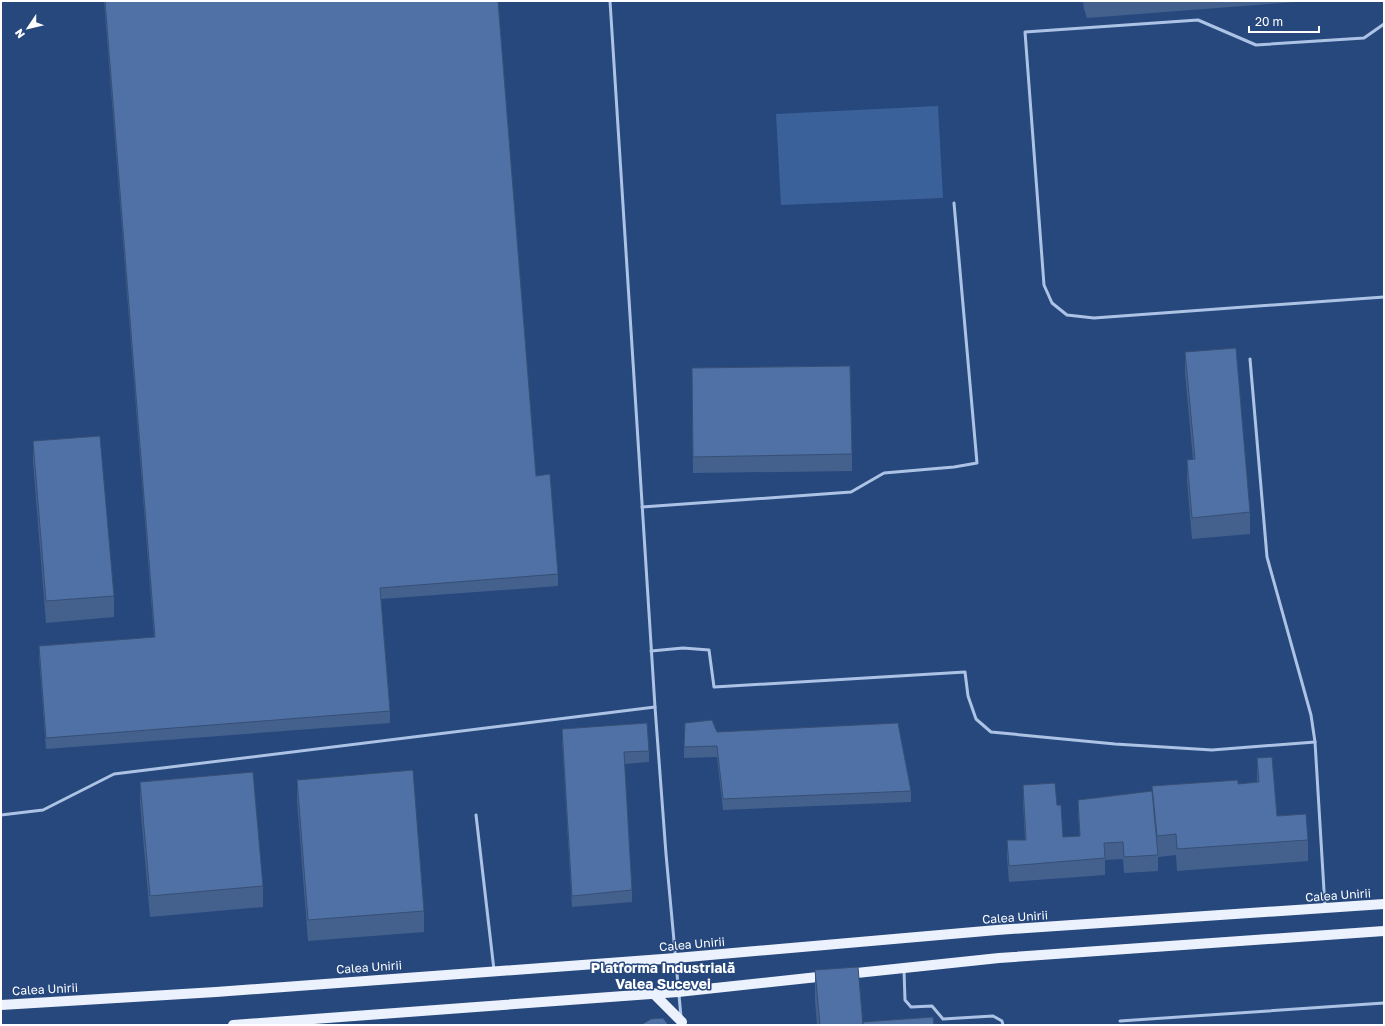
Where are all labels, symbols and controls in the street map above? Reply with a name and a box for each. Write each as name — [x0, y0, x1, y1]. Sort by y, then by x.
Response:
north arrow — [8, 8, 48, 48]
scale bar — [1249, 8, 1319, 34]
text: 20 m — [1255, 14, 1283, 29]
text: N — [12, 27, 27, 41]
street label: Calea Unirii — [1305, 885, 1371, 905]
street label: Calea Unirii — [982, 907, 1048, 927]
street label: Calea Unirii — [659, 934, 725, 954]
street label: Calea Unirii — [336, 957, 402, 977]
district label: Platforma Industrială Valea Sucevei — [591, 959, 735, 992]
street label: Calea Unirii — [12, 980, 78, 998]

